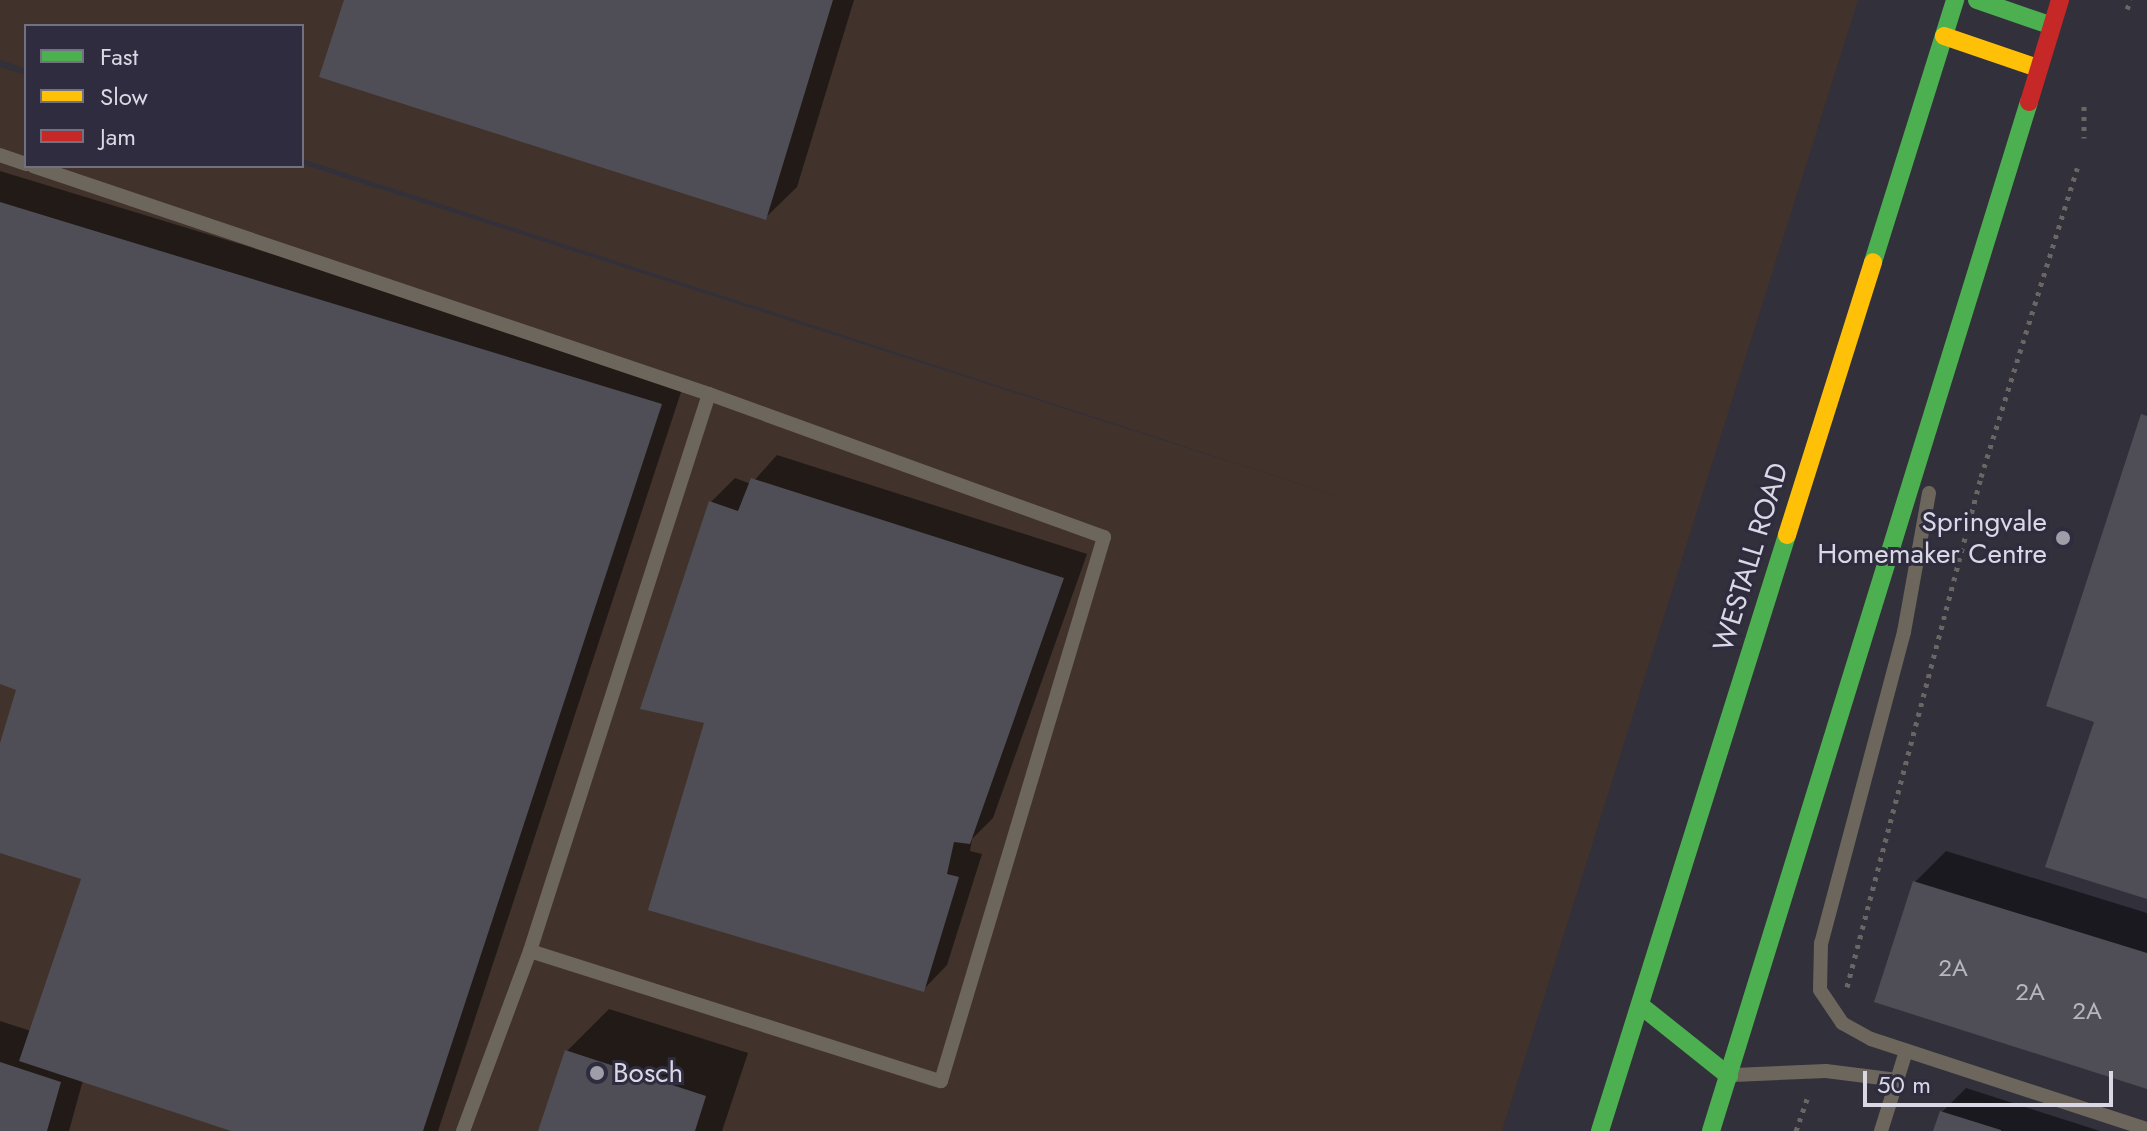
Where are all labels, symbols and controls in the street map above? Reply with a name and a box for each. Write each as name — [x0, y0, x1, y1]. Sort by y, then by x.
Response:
legend — [24, 24, 304, 168]
text: Fast — [100, 39, 138, 74]
text: Slow — [100, 79, 148, 114]
text: Jam — [100, 119, 136, 154]
street label: WESTALL ROAD — [1706, 459, 1796, 655]
place label: Springvale Homemaker Centre — [1817, 505, 2047, 571]
marker: Springvale Homemaker Centre — [2054, 529, 2072, 547]
house number: 2A — [1938, 954, 1968, 982]
house number: 2A — [2015, 978, 2045, 1006]
house number: 2A — [2072, 997, 2102, 1025]
scale bar — [1867, 1055, 2117, 1105]
place label: Bosch — [613, 1056, 683, 1090]
marker: Bosch — [588, 1064, 606, 1082]
text: 50 m — [1877, 1067, 1931, 1102]

